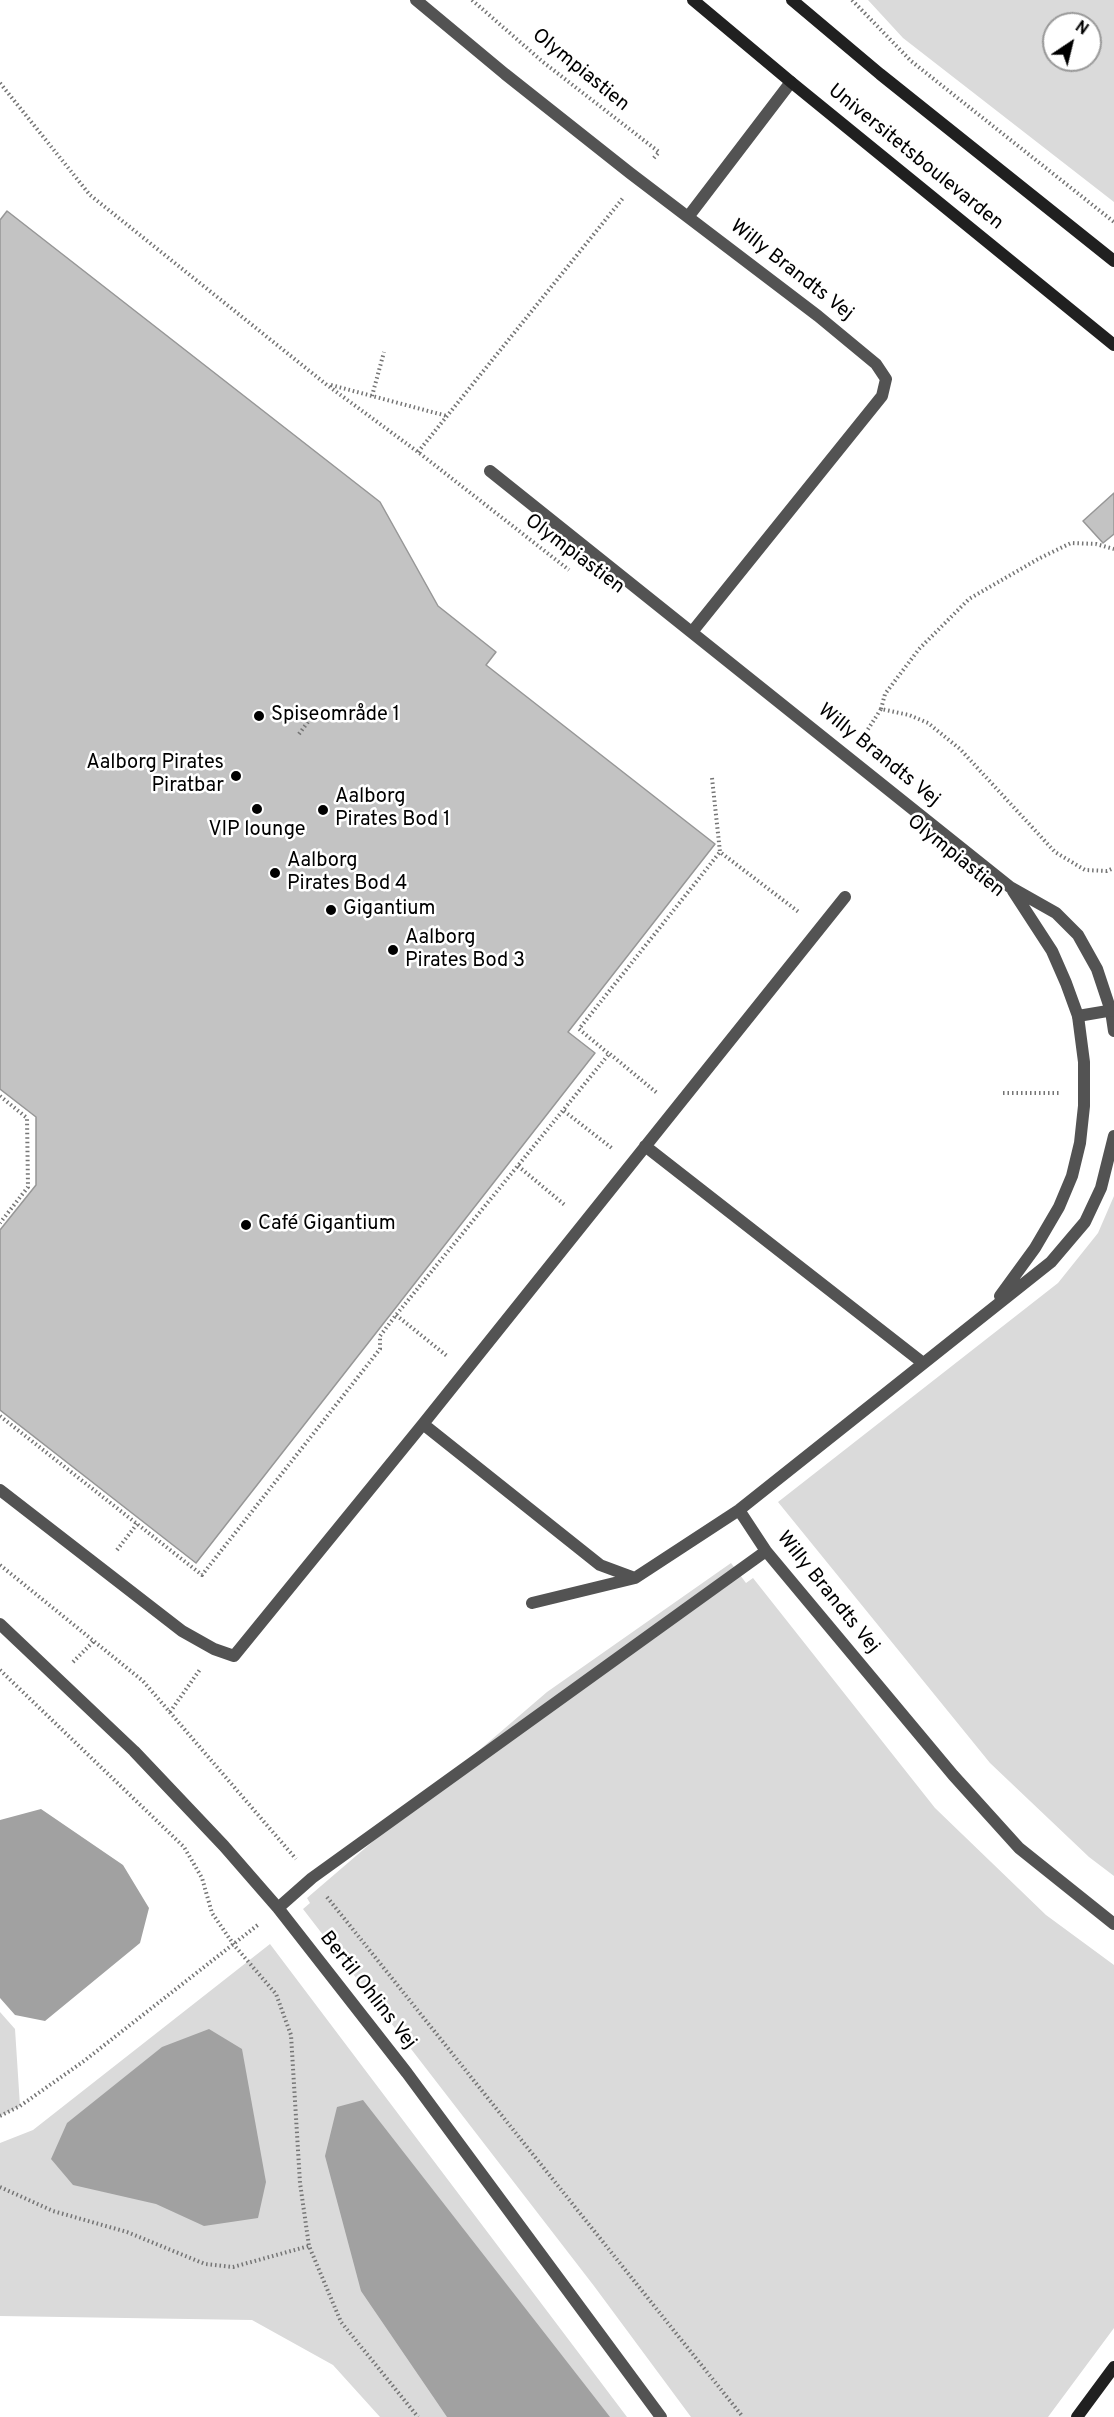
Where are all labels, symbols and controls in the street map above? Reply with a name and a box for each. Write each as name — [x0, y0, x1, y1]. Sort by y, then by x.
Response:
north arrow — [1042, 12, 1102, 72]
text: N — [1071, 17, 1092, 40]
street label: Olympiastien — [526, 24, 634, 118]
street label: Universitetsboulevarden — [822, 80, 1008, 236]
street label: Willy Brandts Vej — [724, 215, 858, 327]
street label: Olympiastien — [520, 510, 628, 600]
street label: Willy Brandts Vej — [812, 699, 944, 813]
place label: Spiseområde 1 — [271, 704, 400, 728]
marker: Spiseområde 1 — [252, 709, 266, 723]
place label: Aalborg Pirates Piratbar — [86, 752, 224, 799]
marker: Aalborg Pirates Piratbar — [229, 769, 243, 783]
place label: Aalborg Pirates Bod 1 — [335, 786, 450, 833]
marker: VIP lounge — [250, 802, 264, 816]
marker: Aalborg Pirates Bod 1 — [316, 803, 330, 817]
street label: Olympiastien — [901, 810, 1009, 904]
place label: VIP lounge — [208, 819, 306, 843]
place label: Aalborg Pirates Bod 4 — [287, 850, 407, 897]
marker: Aalborg Pirates Bod 4 — [268, 866, 282, 880]
place label: Gigantium — [343, 898, 436, 922]
marker: Gigantium — [324, 903, 338, 917]
place label: Aalborg Pirates Bod 3 — [405, 927, 525, 974]
marker: Aalborg Pirates Bod 3 — [386, 943, 400, 957]
place label: Café Gigantium — [258, 1213, 396, 1237]
marker: Café Gigantium — [239, 1218, 253, 1232]
street label: Willy Brandts Vej — [770, 1527, 884, 1659]
street label: Bertil Ohlins Vej — [314, 1927, 420, 2055]

